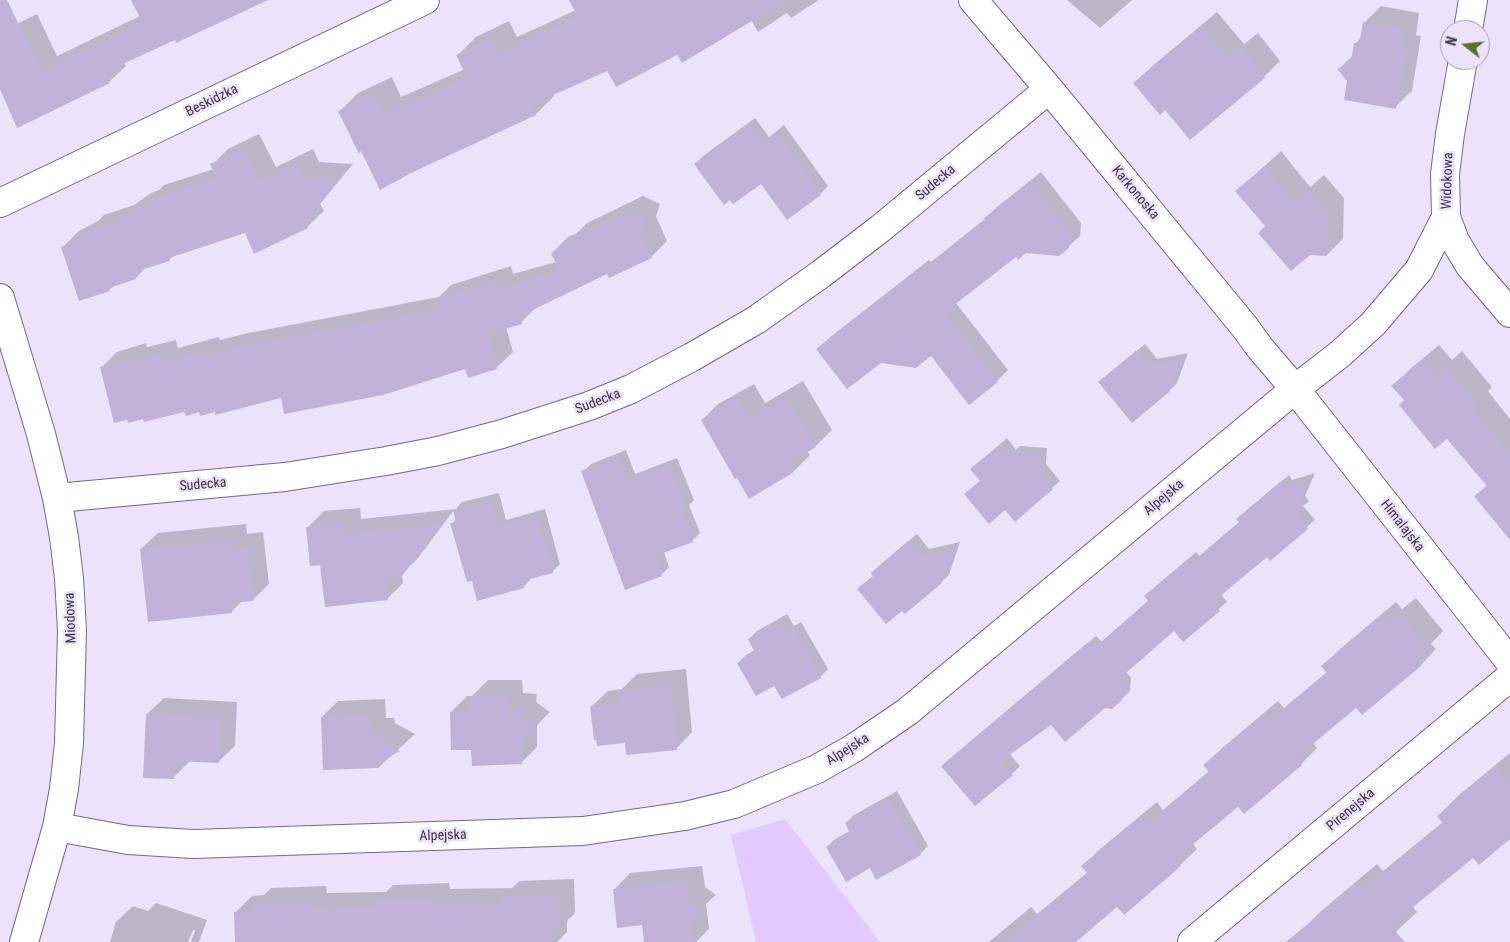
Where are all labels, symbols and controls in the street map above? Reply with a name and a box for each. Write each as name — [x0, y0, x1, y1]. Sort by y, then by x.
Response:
north arrow — [1440, 20, 1490, 70]
text: N — [1443, 35, 1460, 47]
street label: Beskidzka — [183, 81, 241, 121]
street label: Widokowa — [1439, 152, 1457, 210]
street label: Sudecka — [913, 161, 959, 205]
street label: Karkonoska — [1108, 163, 1162, 223]
street label: Sudecka — [573, 386, 623, 418]
street label: Sudecka — [179, 475, 227, 495]
street label: Alpejska — [1140, 476, 1188, 520]
street label: Himalajska — [1376, 497, 1428, 555]
street label: Miodowa — [62, 592, 80, 644]
street label: Alpejska — [823, 730, 873, 770]
street label: Pirenejska — [1324, 785, 1378, 835]
street label: Alpejska — [419, 827, 467, 845]

